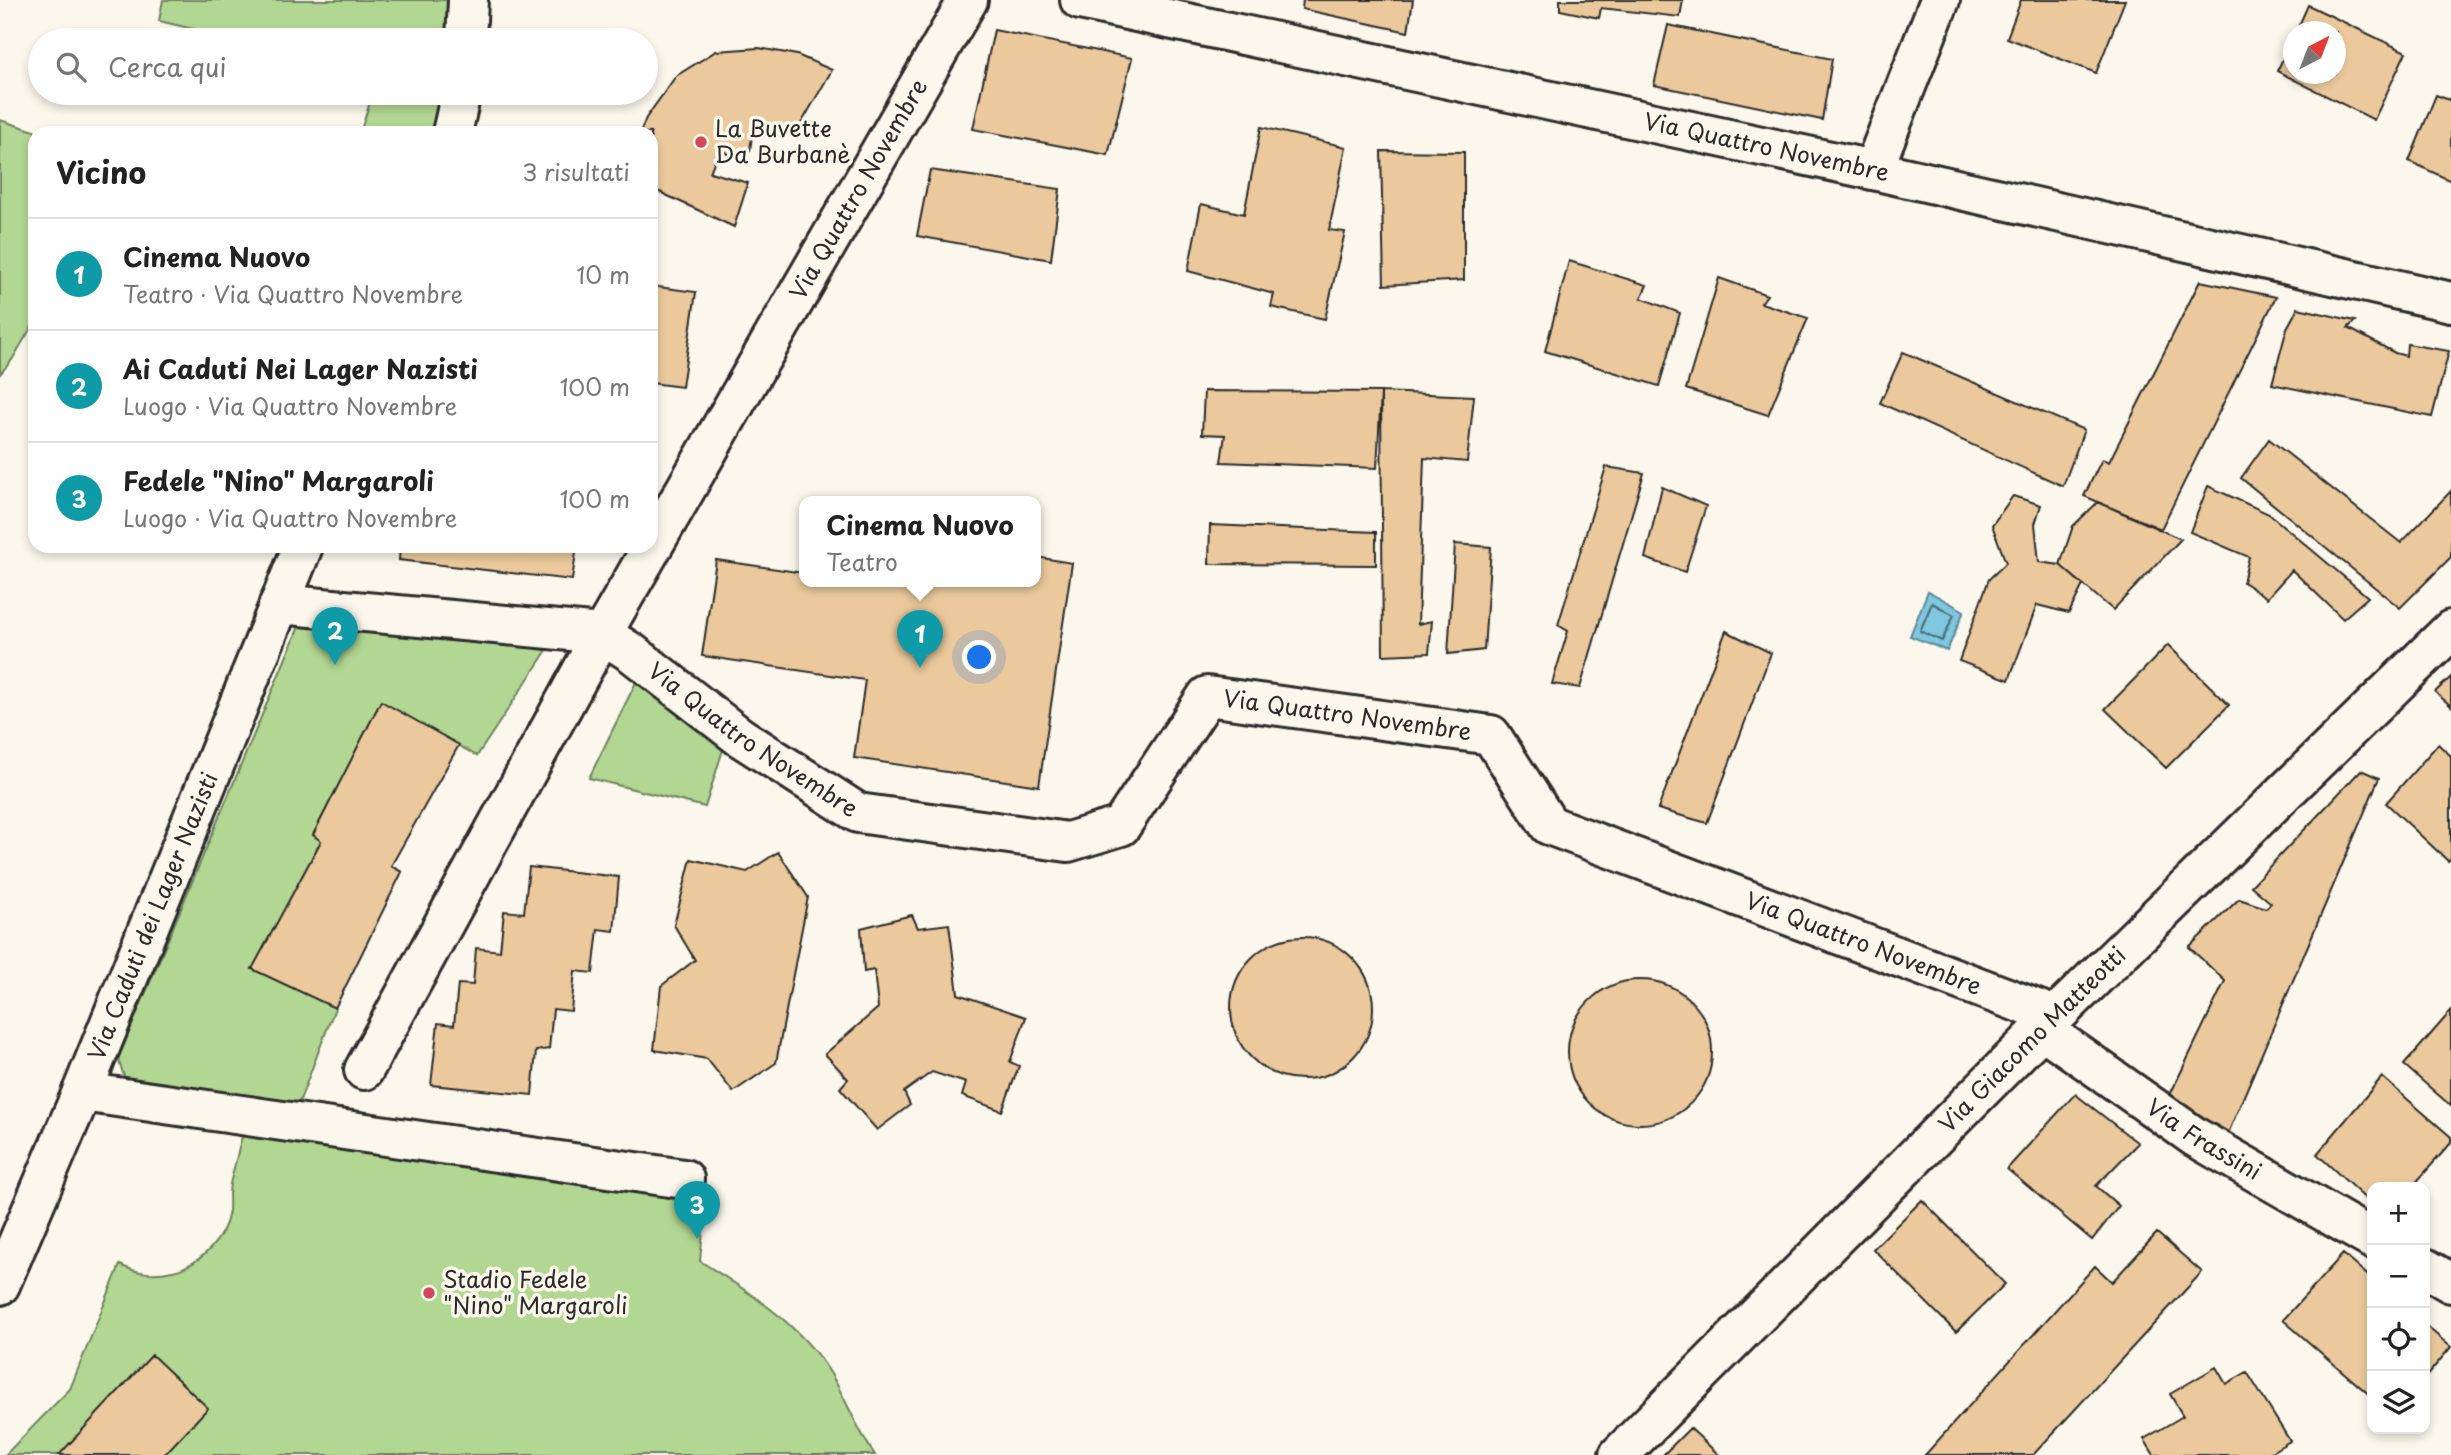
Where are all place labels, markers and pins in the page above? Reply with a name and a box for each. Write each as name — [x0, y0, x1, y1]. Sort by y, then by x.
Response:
place label: La Buvette Da Burbanè — [715, 110, 850, 171]
marker: La Buvette Da Burbanè — [693, 134, 709, 150]
pin: 2 — [312, 607, 358, 665]
pin: 1 — [897, 610, 943, 668]
pin: 3 — [674, 1181, 720, 1239]
place label: Stadio Fedele "Nino" Margaroli — [443, 1261, 628, 1322]
marker: Stadio Fedele "Nino" Margaroli — [421, 1285, 437, 1301]

